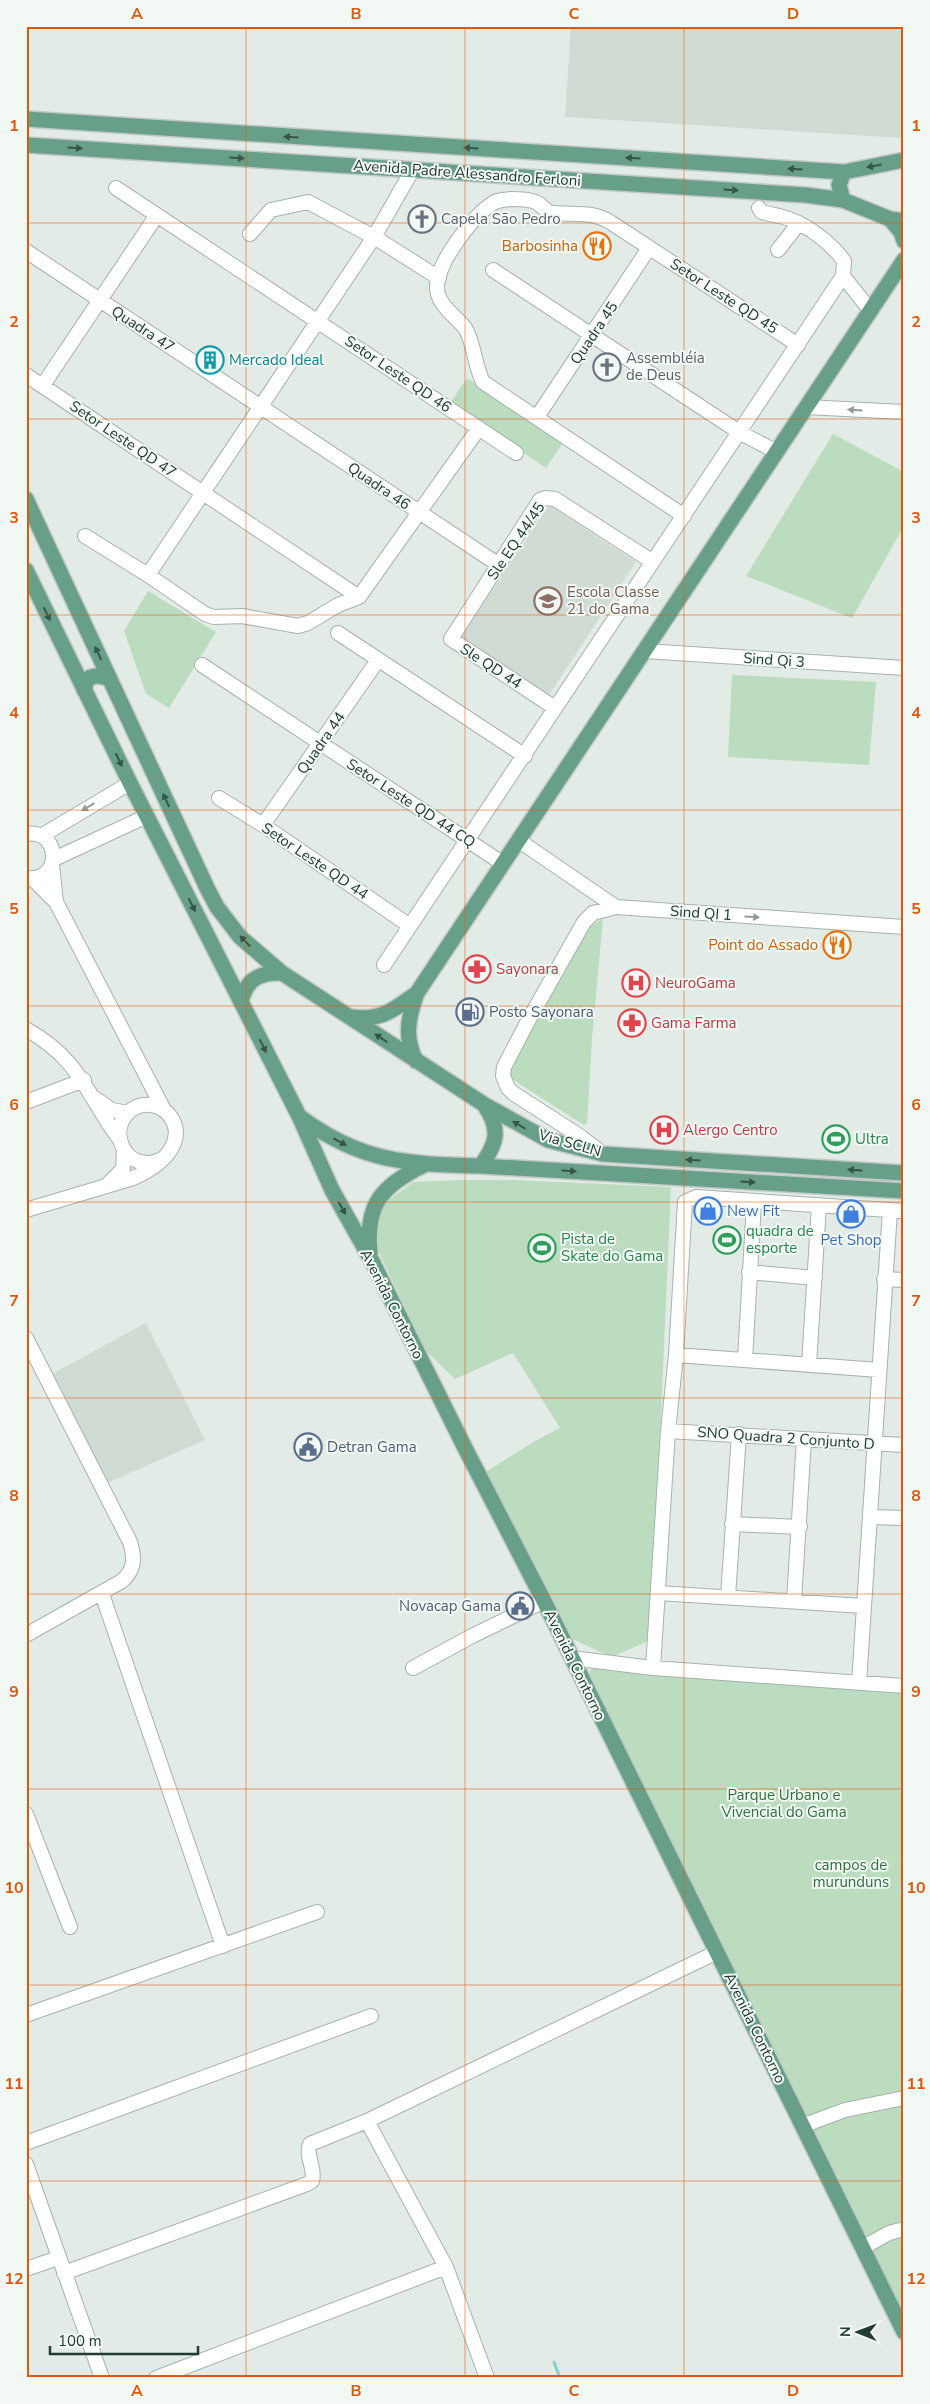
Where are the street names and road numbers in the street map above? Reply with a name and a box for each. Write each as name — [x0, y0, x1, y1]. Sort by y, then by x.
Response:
street label: Avenida Padre Alessandro Ferloni — [353, 155, 581, 191]
street label: Setor Leste QD 45 — [666, 254, 782, 338]
street label: Quadra 45 — [566, 298, 622, 368]
street label: Quadra 47 — [107, 301, 179, 357]
street label: Setor Leste QD 46 — [341, 331, 455, 417]
street label: Setor Leste QD 47 — [66, 396, 180, 482]
street label: Quadra 46 — [344, 458, 414, 514]
street label: Sle EQ 44/45 — [483, 498, 549, 584]
street label: Sle QD 44 — [456, 639, 526, 693]
street label: Sind Qi 3 — [743, 648, 805, 672]
street label: Quadra 44 — [292, 708, 350, 778]
street label: Setor Leste QD 44 CQ — [343, 754, 479, 852]
street label: Setor Leste QD 44 — [258, 818, 372, 904]
street label: Sind QI 1 — [669, 901, 733, 925]
street label: Via SCLN — [535, 1124, 604, 1161]
street label: Avenida Contorno — [356, 1246, 428, 1362]
street label: SNO Quadra 2 Conjunto D — [697, 1422, 875, 1454]
street label: Avenida Contorno — [540, 1606, 610, 1724]
street label: Avenida Contorno — [720, 1969, 790, 2087]

